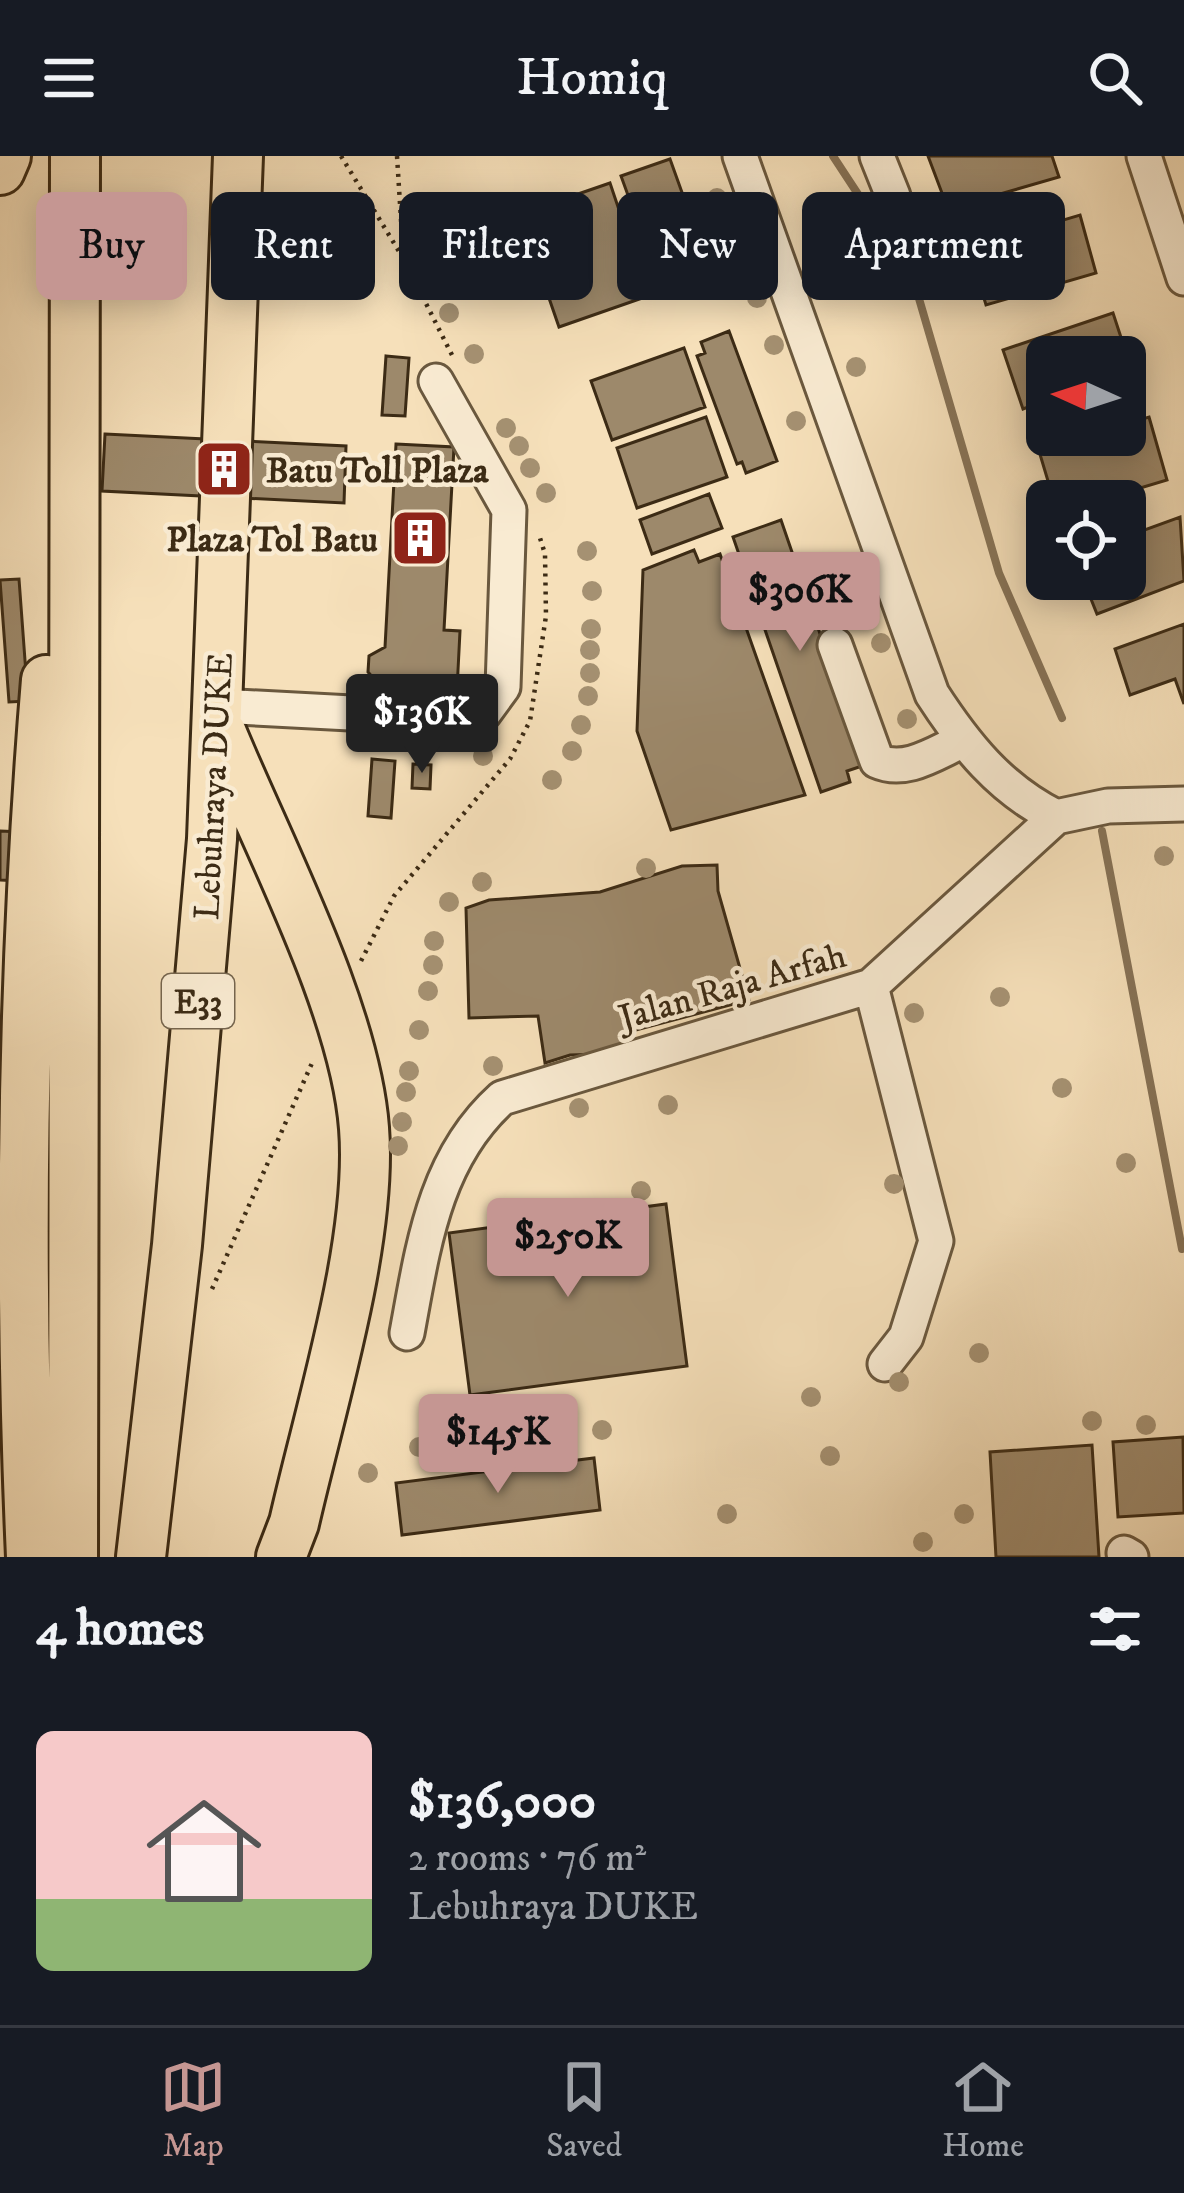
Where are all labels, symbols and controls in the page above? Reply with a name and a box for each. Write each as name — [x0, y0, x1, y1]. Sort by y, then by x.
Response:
icon: menu — [36, 45, 102, 111]
text: Homiq — [516, 45, 668, 112]
icon: search — [1082, 45, 1148, 111]
chip: Buy — [36, 192, 187, 300]
chip: Rent — [211, 192, 375, 300]
chip: Filters — [399, 192, 593, 300]
chip: New — [617, 192, 778, 300]
chip: Apartment — [802, 192, 1065, 300]
north arrow — [1026, 336, 1146, 456]
map controls — [1026, 336, 1146, 600]
building icon: Batu Toll Plaza — [193, 438, 255, 500]
place label: Batu Toll Plaza — [266, 449, 489, 494]
button: locate — [1026, 480, 1146, 600]
building icon: Plaza Tol Batu — [389, 507, 451, 569]
place label: Plaza Tol Batu — [166, 518, 378, 563]
pin: $306K — [716, 552, 884, 654]
text: $306K — [748, 566, 852, 615]
street label: Lebuhraya DUKE — [185, 651, 244, 921]
pin: $136K — [338, 674, 506, 776]
text: $136K — [373, 688, 471, 737]
street label: Jalan Raja Arfah — [611, 933, 852, 1042]
road number: E33 — [162, 974, 234, 1028]
pin: $250K — [484, 1198, 652, 1300]
text: $250K — [514, 1212, 622, 1261]
pin: $145K — [414, 1394, 582, 1496]
text: $145K — [446, 1408, 550, 1457]
icon: filters — [1082, 1596, 1148, 1662]
text: 4 homes — [36, 1597, 204, 1661]
text: $136,000 — [408, 1770, 596, 1834]
icon: home — [132, 1779, 276, 1923]
text: 2 rooms · 76 m² — [408, 1834, 646, 1883]
text: Lebuhraya DUKE — [408, 1883, 698, 1932]
tab: Map — [160, 2054, 226, 2167]
tab: Saved — [546, 2054, 622, 2167]
tab: Home — [942, 2054, 1024, 2167]

